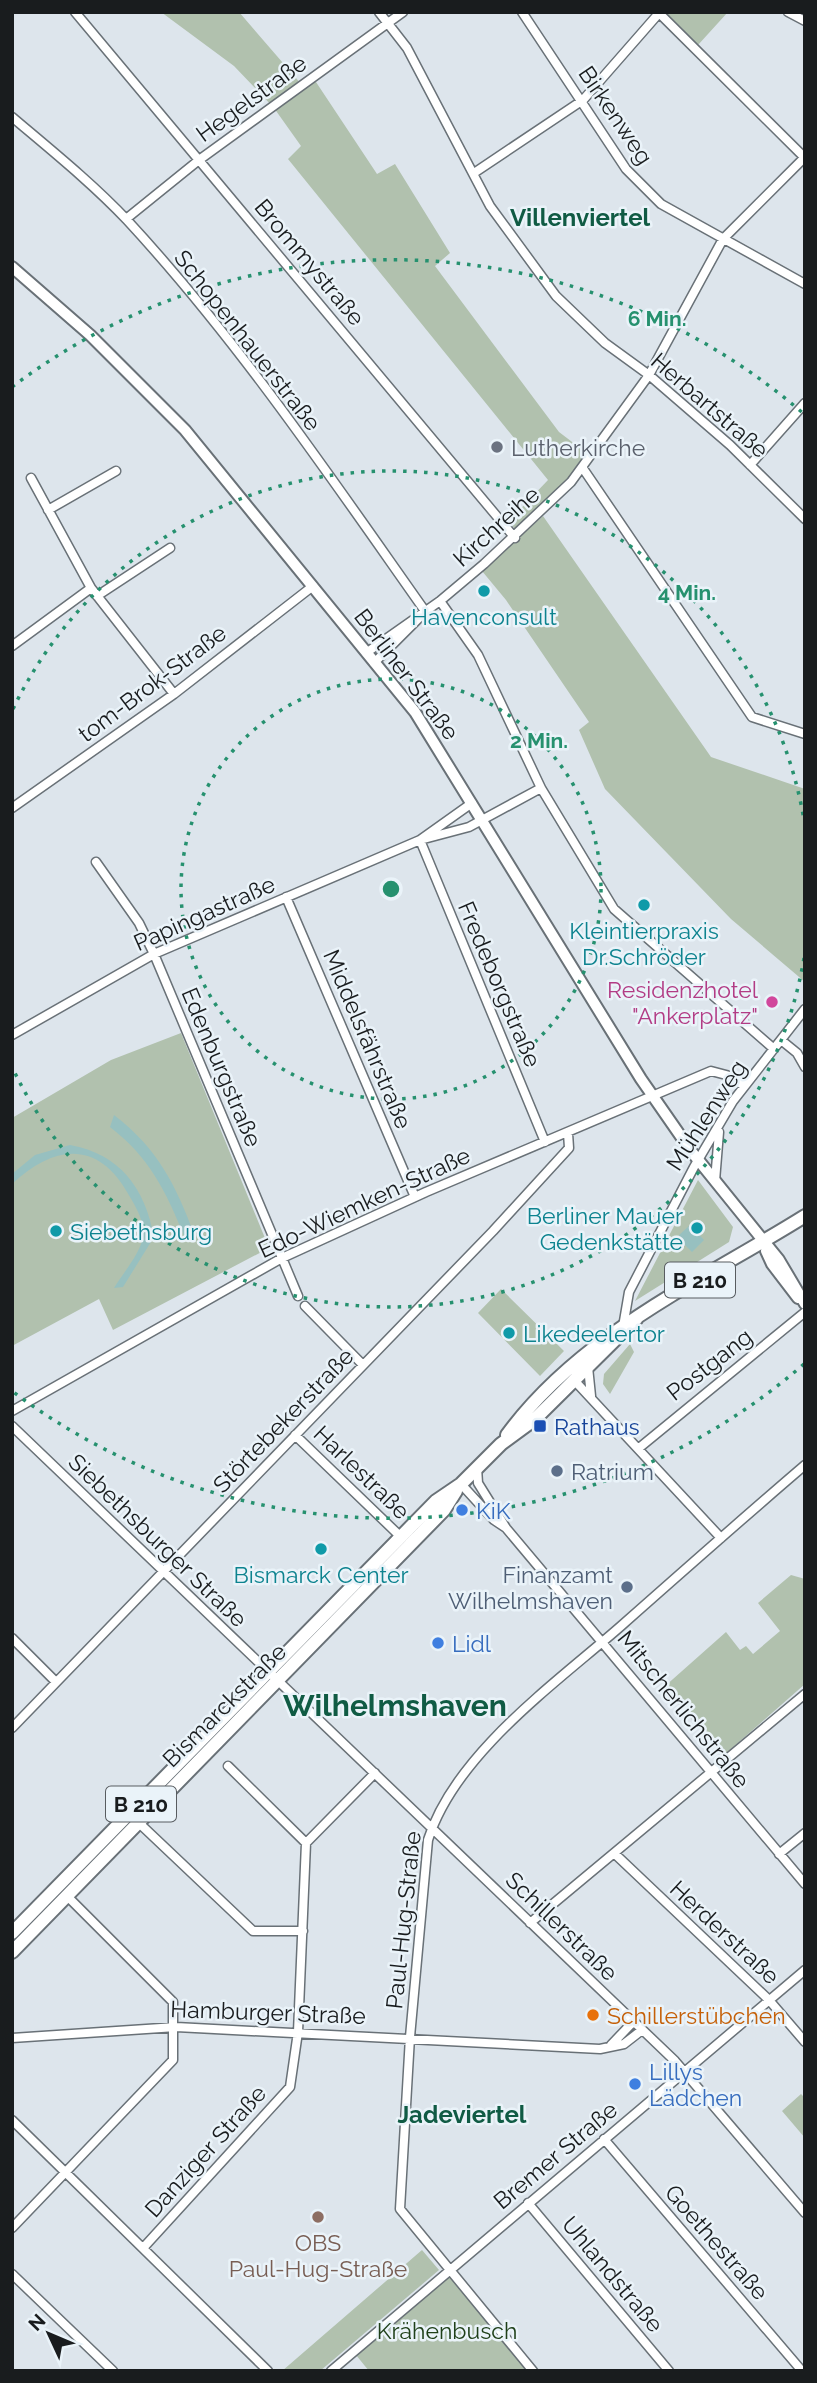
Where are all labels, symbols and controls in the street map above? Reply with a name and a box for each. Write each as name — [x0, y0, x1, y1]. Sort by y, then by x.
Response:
street label: Hegelstraße — [191, 49, 311, 147]
street label: Birkenweg — [573, 61, 659, 169]
street label: Brommystraße — [249, 193, 371, 331]
district label: Villenviertel — [510, 203, 651, 232]
street label: Schopenhauerstraße — [169, 244, 327, 436]
text: 6 Min. — [628, 306, 686, 331]
street label: Herbartstraße — [646, 347, 774, 463]
place label: Lutherkirche — [511, 434, 645, 461]
marker: Lutherkirche — [489, 439, 505, 455]
street label: Kirchreihe — [447, 480, 545, 572]
text: 4 Min. — [658, 580, 716, 605]
marker: Havenconsult — [476, 583, 492, 599]
street label: Berliner Straße — [349, 603, 465, 745]
place label: Havenconsult — [411, 603, 557, 630]
street label: tom-Brok-Straße — [73, 619, 231, 747]
text: 2 Min. — [510, 728, 568, 753]
street label: Papingastraße — [129, 870, 279, 956]
centre of rings — [379, 877, 403, 901]
street label: Fredeborgstraße — [453, 897, 547, 1071]
marker: Kleintierpraxis Dr.Schröder — [636, 897, 652, 913]
place label: Kleintierpraxis Dr.Schröder — [569, 917, 719, 970]
street label: Middelsfährstraße — [318, 945, 418, 1133]
place label: Residenzhotel "Ankerplatz" — [607, 976, 759, 1029]
street label: Edenburgstraße — [176, 983, 268, 1151]
marker: Residenzhotel "Ankerplatz" — [764, 994, 780, 1010]
street label: Mühlenweg — [660, 1055, 752, 1175]
street label: Edo-Wiemken-Straße — [254, 1141, 474, 1263]
place label: Berliner Mauer Gedenkstätte — [527, 1202, 683, 1255]
place label: Siebethsburg — [70, 1218, 212, 1245]
marker: Berliner Mauer Gedenkstätte — [689, 1220, 705, 1236]
marker: Siebethsburg — [48, 1223, 64, 1239]
road number: B 210 — [665, 1262, 735, 1298]
place label: Likedeelertor — [523, 1320, 665, 1347]
street label: Postgang — [661, 1322, 757, 1406]
marker: Likedeelertor — [501, 1325, 517, 1341]
street label: Störtebekerstraße — [207, 1342, 359, 1498]
place label: Rathaus — [554, 1413, 640, 1440]
marker: Rathaus — [532, 1418, 548, 1434]
street label: Harlestraße — [308, 1420, 416, 1524]
street label: Siebethsburger Straße — [63, 1448, 253, 1632]
place label: Ratrium — [571, 1458, 654, 1485]
marker: Ratrium — [549, 1463, 565, 1479]
place label: KiK — [476, 1497, 511, 1524]
marker: KiK — [454, 1502, 470, 1518]
marker: Bismarck Center — [313, 1541, 329, 1557]
place label: Bismarck Center — [233, 1561, 409, 1588]
place label: Finanzamt Wilhelmshaven — [448, 1561, 613, 1614]
marker: Finanzamt Wilhelmshaven — [619, 1579, 635, 1595]
street label: Mitscherlichstraße — [612, 1625, 756, 1793]
place label: Lidl — [452, 1630, 492, 1657]
marker: Lidl — [430, 1635, 446, 1651]
street label: Bismarckstraße — [157, 1638, 291, 1772]
district label: Wilhelmshaven — [283, 1688, 507, 1723]
road number: B 210 — [106, 1786, 176, 1822]
street label: Paul-Hug-Straße — [380, 1830, 426, 2010]
street label: Schillerstraße — [501, 1866, 623, 1986]
street label: Herderstraße — [665, 1875, 785, 1989]
street label: Hamburger Straße — [170, 1995, 366, 2029]
place label: Schillerstübchen — [607, 2002, 786, 2029]
marker: Schillerstübchen — [585, 2007, 601, 2023]
place label: Lillys Lädchen — [649, 2058, 742, 2111]
marker: Lillys Lädchen — [627, 2076, 643, 2092]
street label: Danziger Straße — [139, 2080, 271, 2222]
street label: Bremer Straße — [488, 2096, 622, 2214]
district label: Jadeviertel — [398, 2100, 527, 2129]
street label: Goethestraße — [660, 2179, 774, 2305]
marker: OBS Paul-Hug-Straße — [310, 2209, 326, 2225]
street label: Uhlandstraße — [557, 2211, 669, 2337]
place label: OBS Paul-Hug-Straße — [229, 2229, 407, 2282]
north arrow — [14, 2299, 84, 2369]
text: N — [24, 2309, 50, 2335]
park label: Krähenbusch — [377, 2317, 517, 2344]

